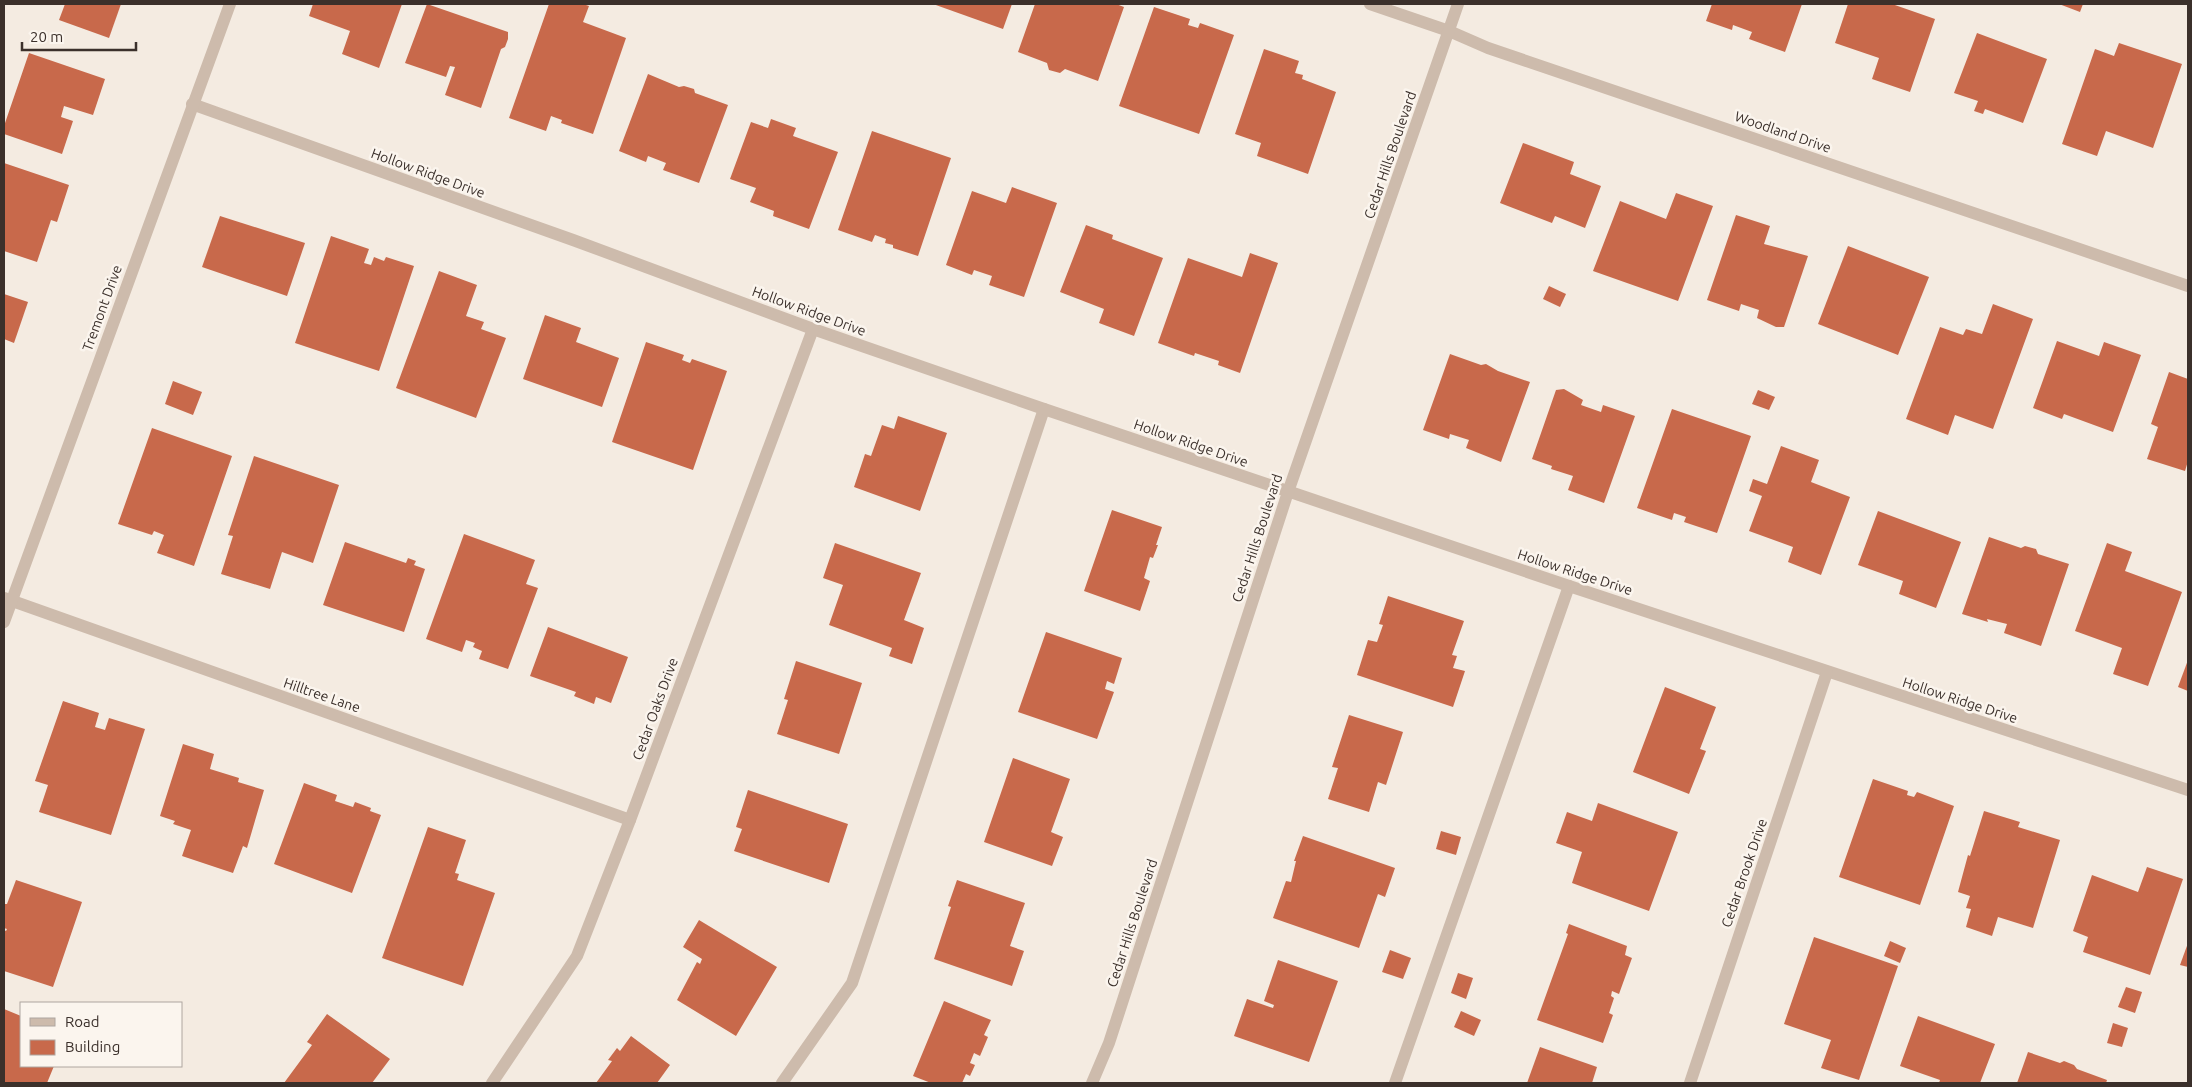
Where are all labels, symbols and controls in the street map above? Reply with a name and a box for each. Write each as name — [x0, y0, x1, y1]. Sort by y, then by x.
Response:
scale bar — [22, 20, 136, 52]
text: 20 m — [30, 28, 63, 45]
street label: Cedar Hills Boulevard — [1361, 89, 1419, 221]
street label: Woodland Drive — [1733, 108, 1833, 156]
street label: Hollow Ridge Drive — [369, 145, 487, 201]
street label: Tremont Drive — [79, 263, 125, 353]
street label: Hollow Ridge Drive — [750, 283, 868, 339]
street label: Hollow Ridge Drive — [1132, 416, 1250, 470]
street label: Cedar Hills Boulevard — [1229, 472, 1285, 604]
street label: Hollow Ridge Drive — [1515, 546, 1635, 598]
street label: Cedar Oaks Drive — [629, 656, 681, 762]
street label: Hilltree Lane — [282, 674, 362, 716]
street label: Hollow Ridge Drive — [1900, 674, 2020, 726]
street label: Cedar Brook Drive — [1718, 816, 1770, 930]
street label: Cedar Hills Boulevard — [1104, 857, 1160, 989]
legend — [20, 1002, 182, 1067]
text: Road — [65, 1013, 100, 1030]
text: Building — [65, 1038, 120, 1055]

